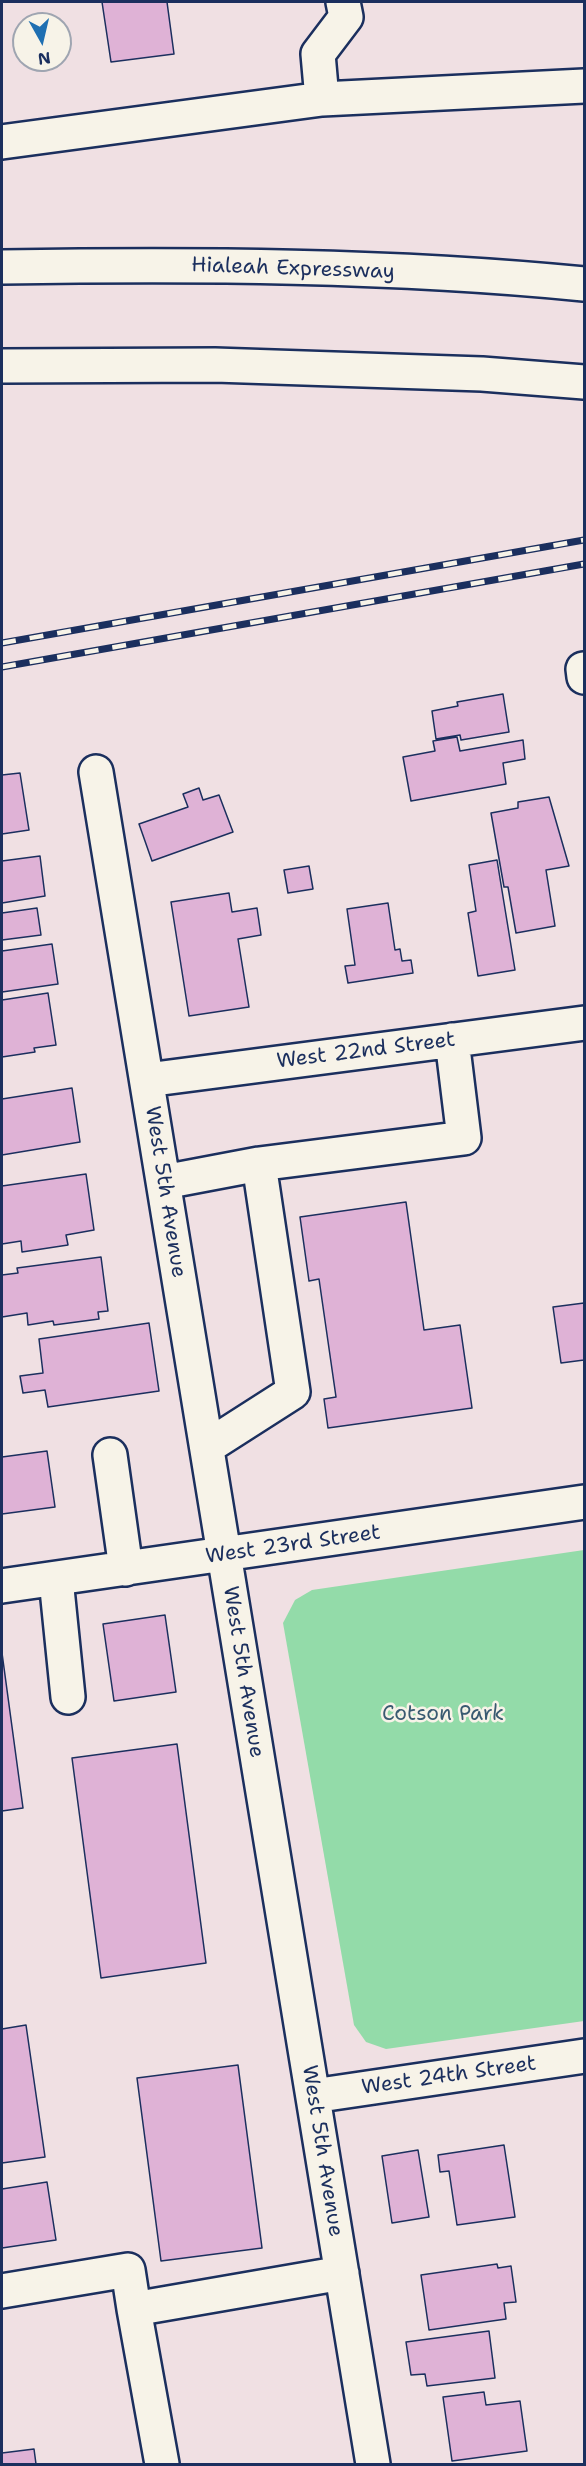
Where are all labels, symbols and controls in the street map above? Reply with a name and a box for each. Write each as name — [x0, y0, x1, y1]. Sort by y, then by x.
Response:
north arrow — [12, 12, 72, 72]
text: N — [37, 47, 52, 70]
street label: Hialeah Expressway — [191, 253, 395, 285]
street label: West 22nd Street — [275, 1028, 457, 1074]
street label: West 5th Avenue — [139, 1104, 191, 1280]
street label: West 23rd Street — [204, 1520, 382, 1570]
street label: West 5th Avenue — [217, 1584, 269, 1760]
park label: Cotson Park — [382, 1702, 504, 1728]
street label: West 24th Street — [360, 2051, 538, 2101]
street label: West 5th Avenue — [296, 2063, 348, 2239]

